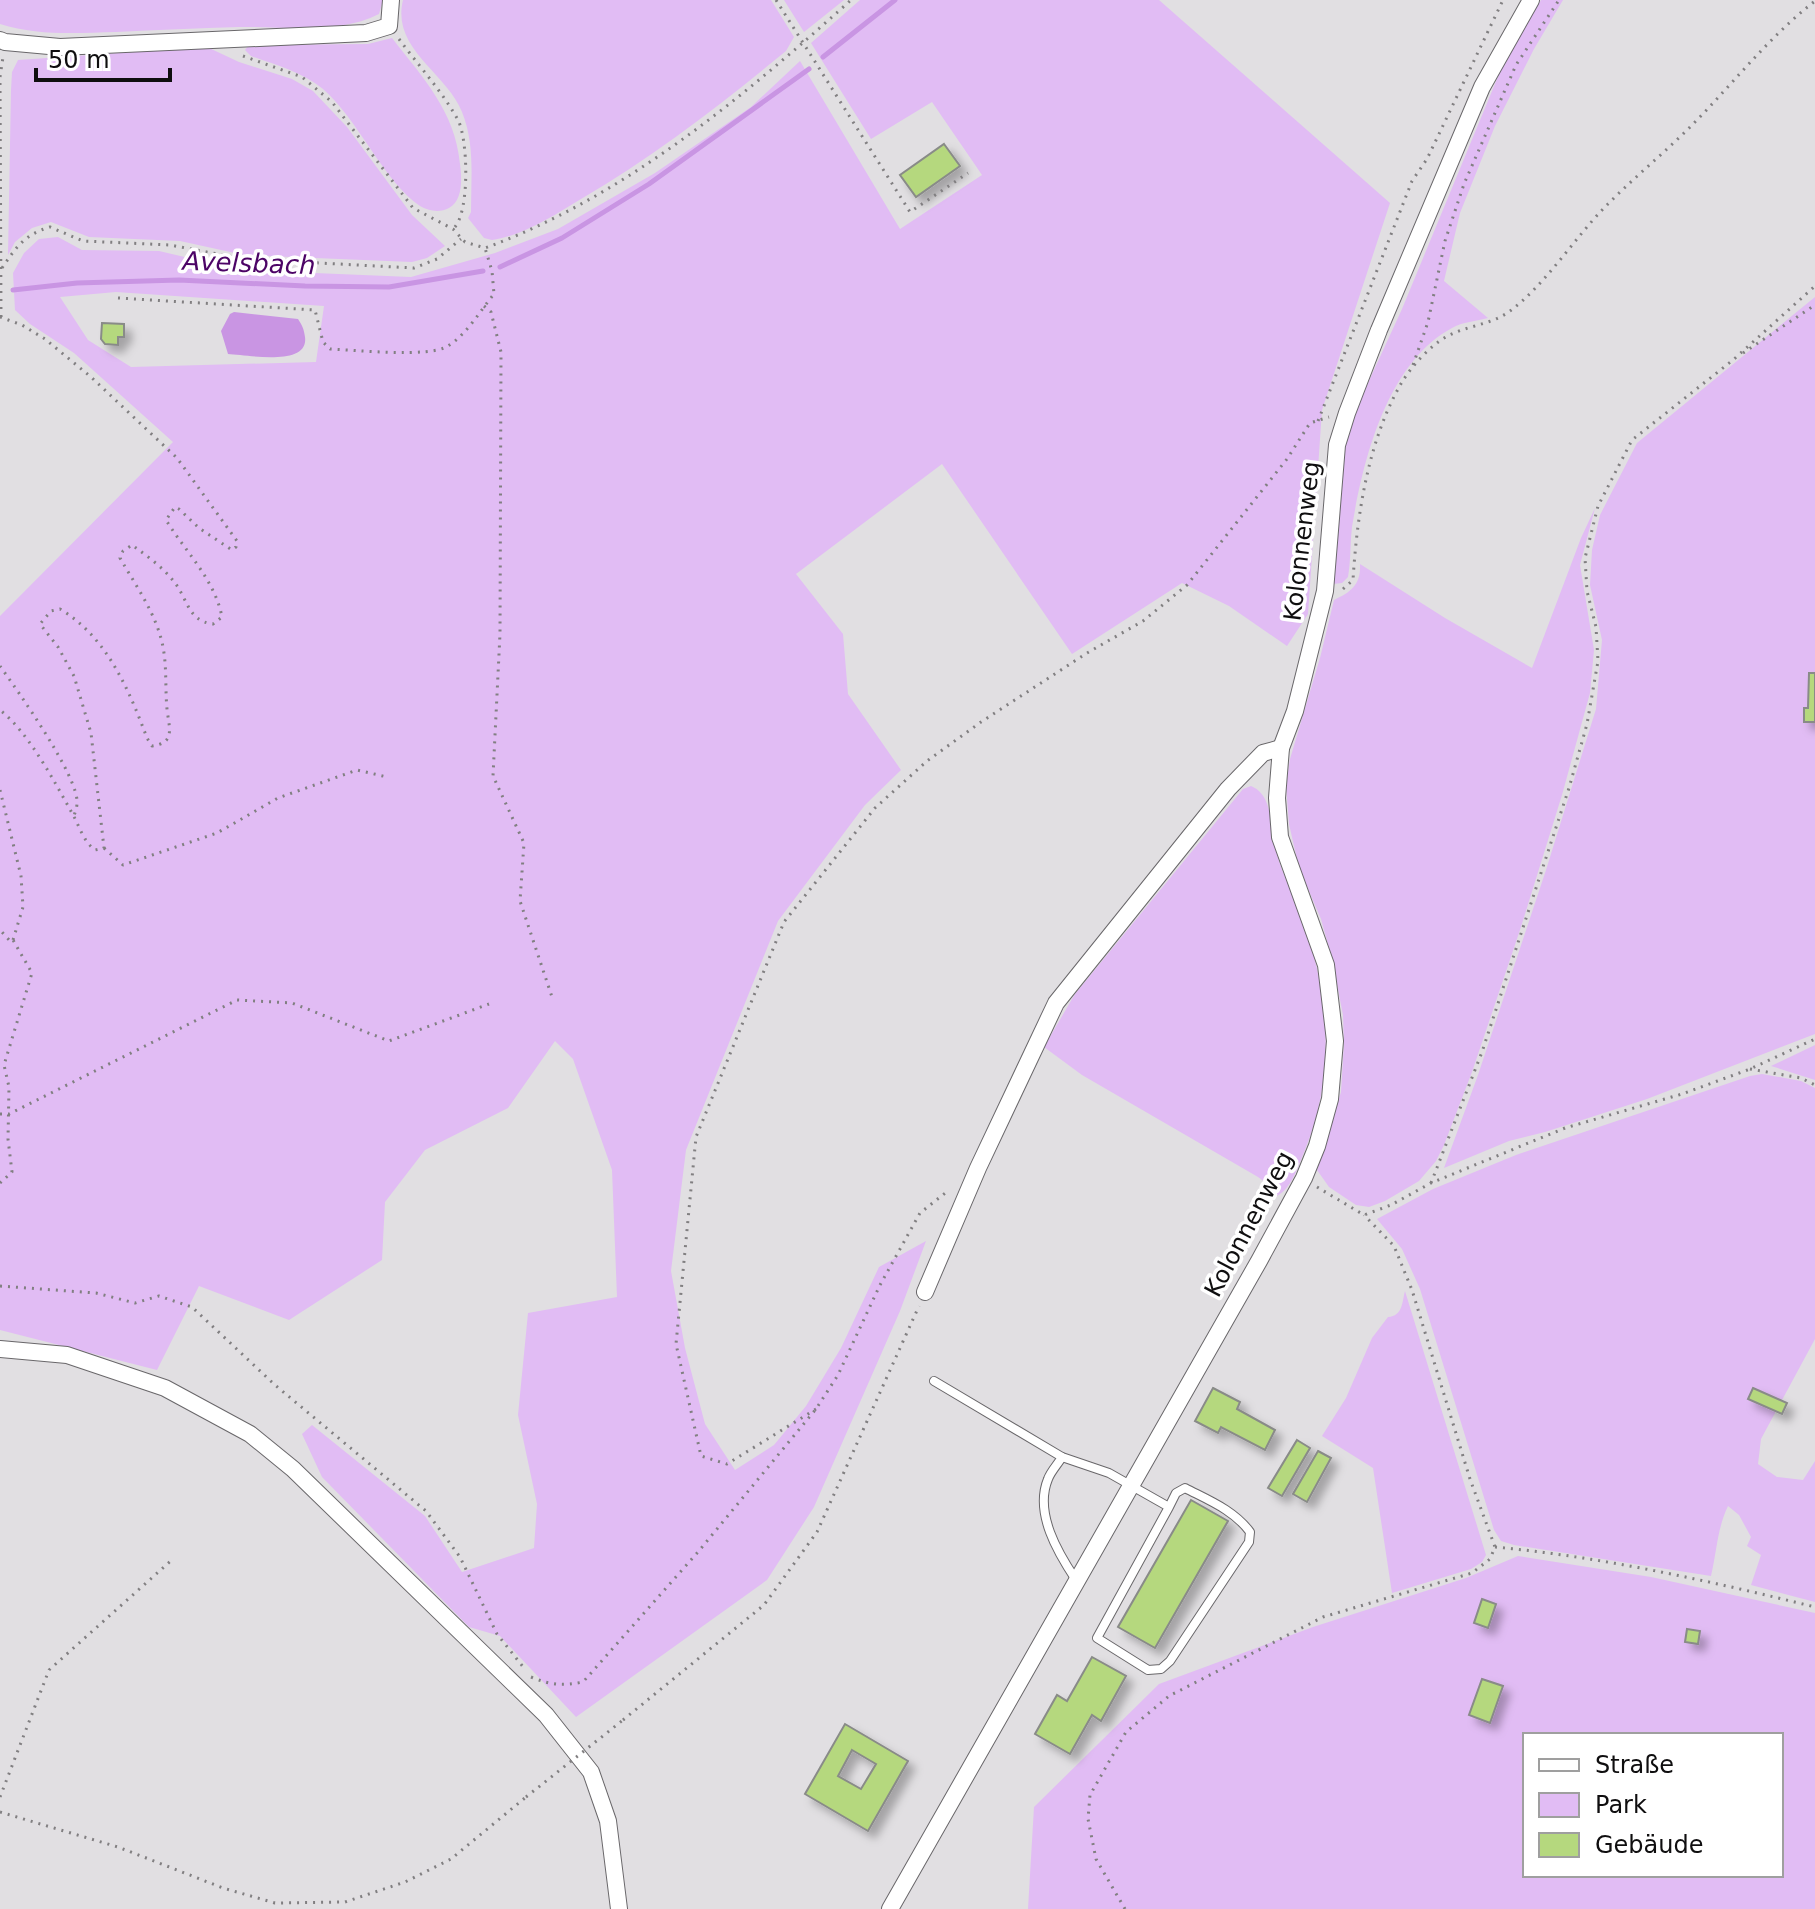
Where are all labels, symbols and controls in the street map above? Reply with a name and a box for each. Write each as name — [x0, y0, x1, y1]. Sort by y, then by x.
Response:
scale bar — [36, 32, 170, 82]
text: 50 m — [48, 46, 110, 74]
water label: Avelsbach — [180, 246, 316, 280]
street label: Kolonnenweg — [1278, 460, 1326, 622]
street label: Kolonnenweg — [1199, 1147, 1299, 1301]
legend — [1523, 1733, 1783, 1877]
text: Straße — [1595, 1751, 1674, 1779]
text: Park — [1595, 1791, 1647, 1819]
text: Gebäude — [1595, 1831, 1704, 1859]

